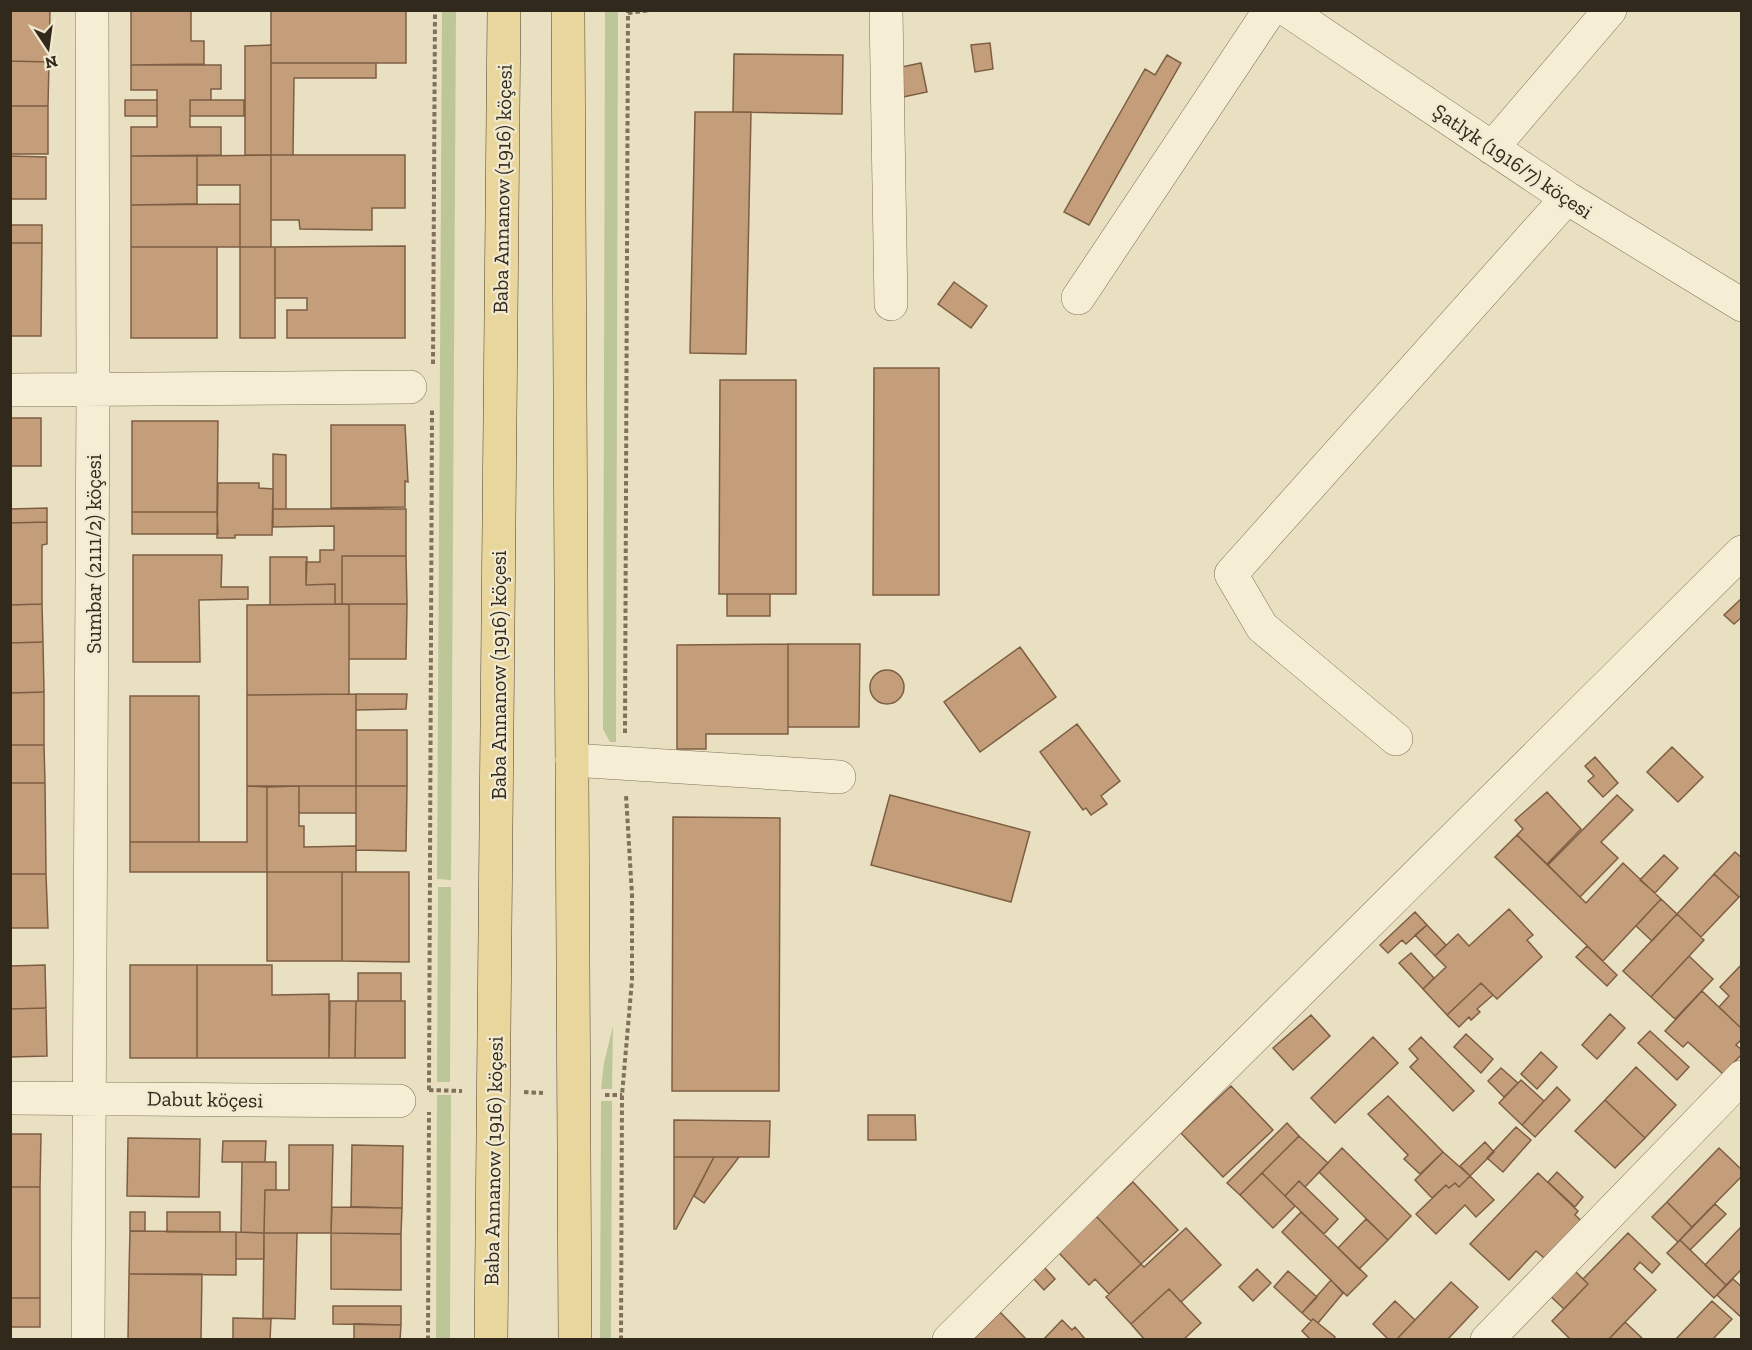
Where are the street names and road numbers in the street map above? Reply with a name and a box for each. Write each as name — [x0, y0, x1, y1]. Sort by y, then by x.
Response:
street label: Baba Annanow (1916) köçesi — [487, 64, 517, 314]
street label: Şatlyk (1916/7) köçesi — [1428, 98, 1598, 224]
street label: Sumbar (2111/2) köçesi — [81, 454, 106, 654]
street label: Baba Annanow (1916) köçesi — [486, 550, 511, 800]
street label: Baba Annanow (1916) köçesi — [478, 1036, 508, 1286]
street label: Dabut köçesi — [147, 1085, 264, 1113]

